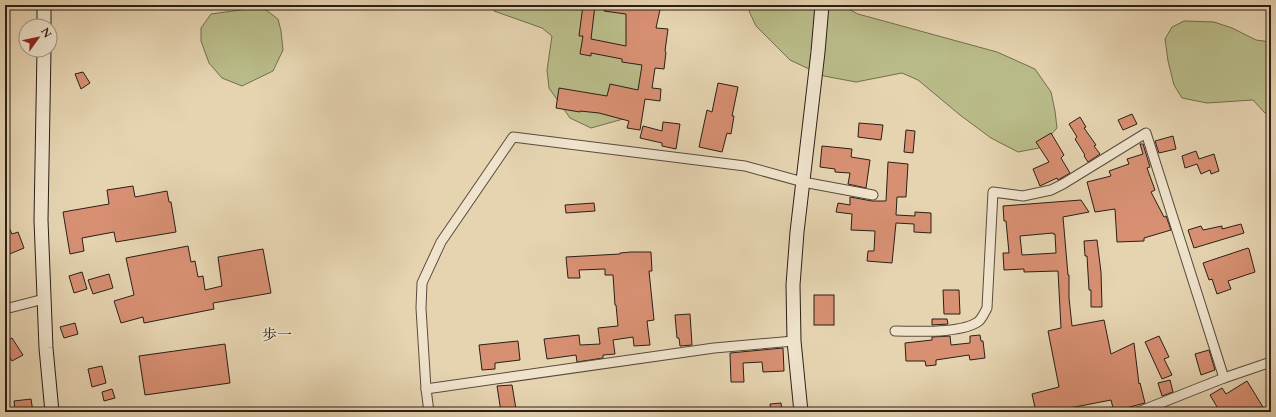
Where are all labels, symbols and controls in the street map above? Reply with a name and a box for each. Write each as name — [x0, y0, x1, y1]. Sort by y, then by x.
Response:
north arrow — [18, 18, 58, 58]
text: N — [37, 25, 55, 41]
district label: 歩一 — [262, 325, 292, 345]

